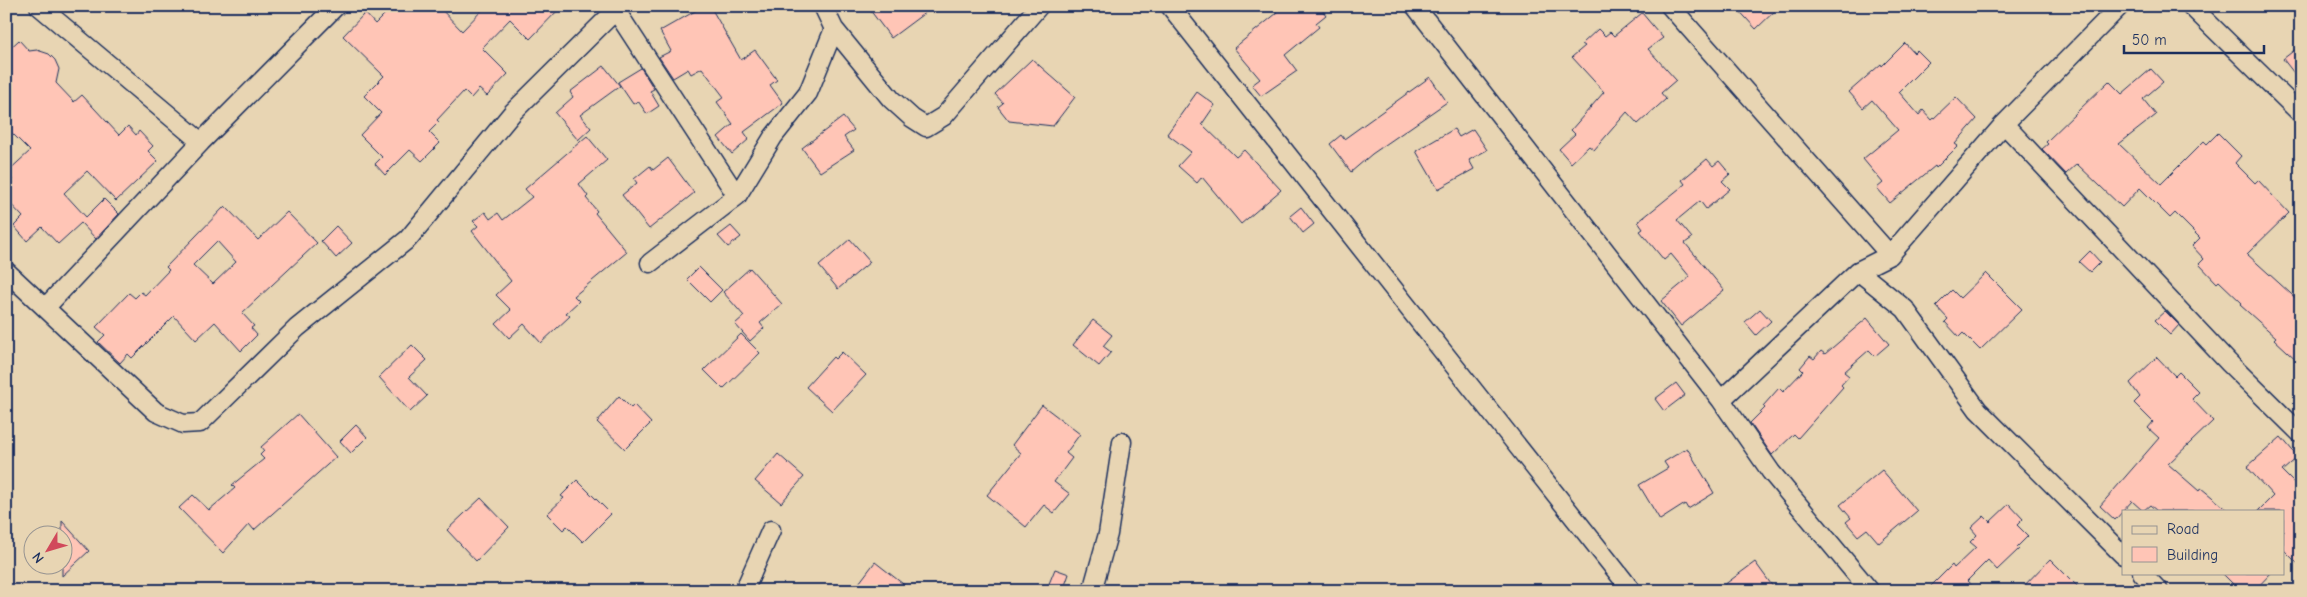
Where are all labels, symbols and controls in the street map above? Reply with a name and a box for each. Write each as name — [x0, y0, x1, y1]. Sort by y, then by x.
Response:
scale bar — [2124, 22, 2264, 54]
text: 50 m — [2132, 31, 2167, 49]
legend — [2122, 510, 2284, 574]
text: Road — [2167, 520, 2199, 538]
north arrow — [22, 524, 72, 574]
text: Building — [2167, 546, 2218, 564]
text: N — [29, 549, 48, 567]

